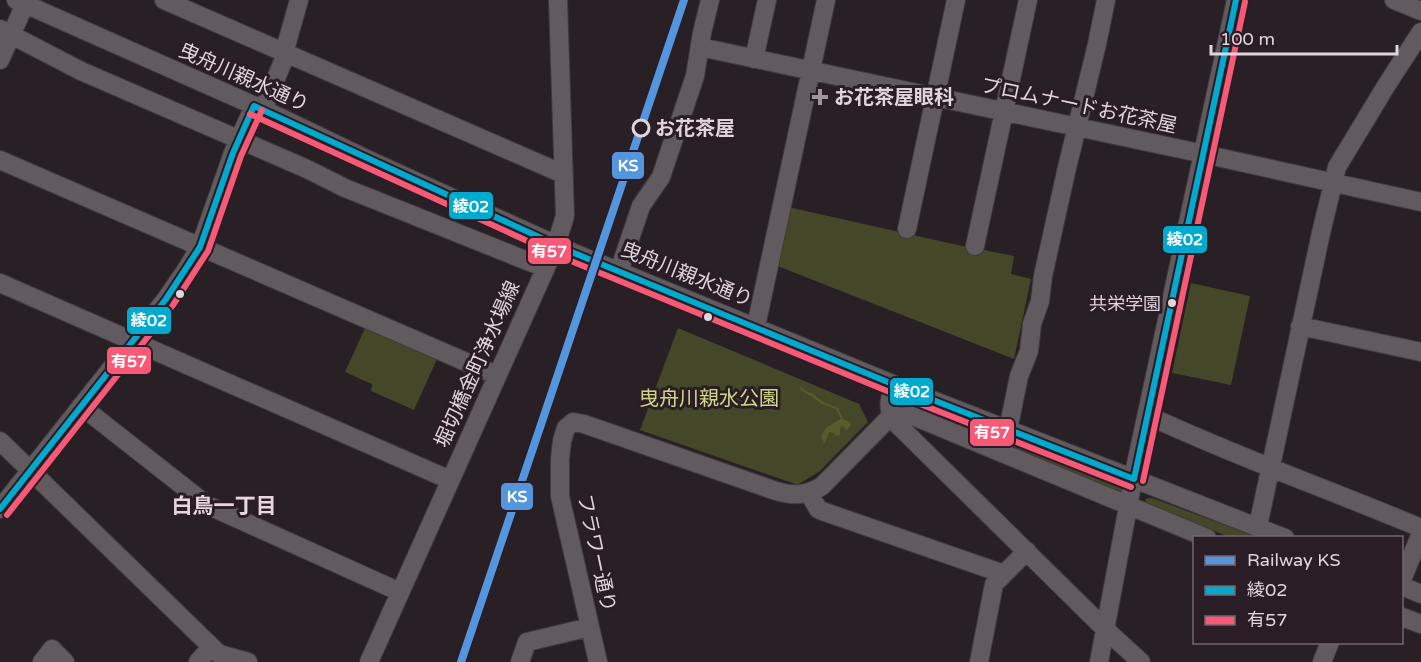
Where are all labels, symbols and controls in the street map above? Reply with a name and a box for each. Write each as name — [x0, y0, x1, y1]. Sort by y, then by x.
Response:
scale bar — [1211, 18, 1397, 56]
text: 100 m — [1220, 28, 1275, 50]
street label: 曳舟川親水通り — [175, 38, 312, 117]
street label: プロムナードお花茶屋 — [978, 73, 1179, 139]
place label: お花茶屋眼科 — [834, 86, 954, 110]
marker: お花茶屋眼科 — [811, 88, 829, 106]
place label: お花茶屋 — [655, 117, 735, 141]
marker: お花茶屋 — [632, 119, 650, 137]
line badge: KS — [611, 151, 645, 180]
text: KS — [618, 156, 638, 176]
line badge: 綾02 — [448, 191, 494, 220]
text: 綾02 — [453, 197, 489, 217]
line badge: 綾02 — [1162, 225, 1208, 254]
text: 綾02 — [1167, 230, 1203, 250]
line badge: 有57 — [527, 237, 572, 265]
street label: 曳舟川親水通り — [617, 238, 756, 312]
text: 有57 — [531, 242, 567, 262]
street label: 堀切橋金町浄水場線 — [430, 277, 525, 452]
unlabelled marker — [174, 288, 186, 300]
place label: 共栄学園 — [1089, 293, 1161, 315]
marker: 共栄学園 — [1166, 297, 1178, 309]
line badge: 綾02 — [126, 306, 172, 335]
text: 綾02 — [131, 311, 167, 331]
unlabelled marker — [702, 311, 714, 323]
line badge: 有57 — [106, 346, 152, 375]
text: 有57 — [111, 352, 147, 372]
line badge: 綾02 — [889, 377, 934, 406]
text: 綾02 — [894, 382, 930, 402]
park label: 曳舟川親水公園 — [639, 387, 779, 411]
line badge: 有57 — [969, 418, 1015, 447]
text: 有57 — [974, 423, 1010, 443]
line badge: KS — [500, 482, 534, 511]
text: KS — [507, 487, 527, 507]
street label: フラワー通り — [572, 492, 620, 614]
district label: 白鳥一丁目 — [172, 494, 277, 519]
legend — [1193, 536, 1403, 644]
text: Railway KS — [1247, 549, 1341, 571]
text: 綾02 — [1247, 579, 1288, 601]
text: 有57 — [1247, 609, 1288, 631]

